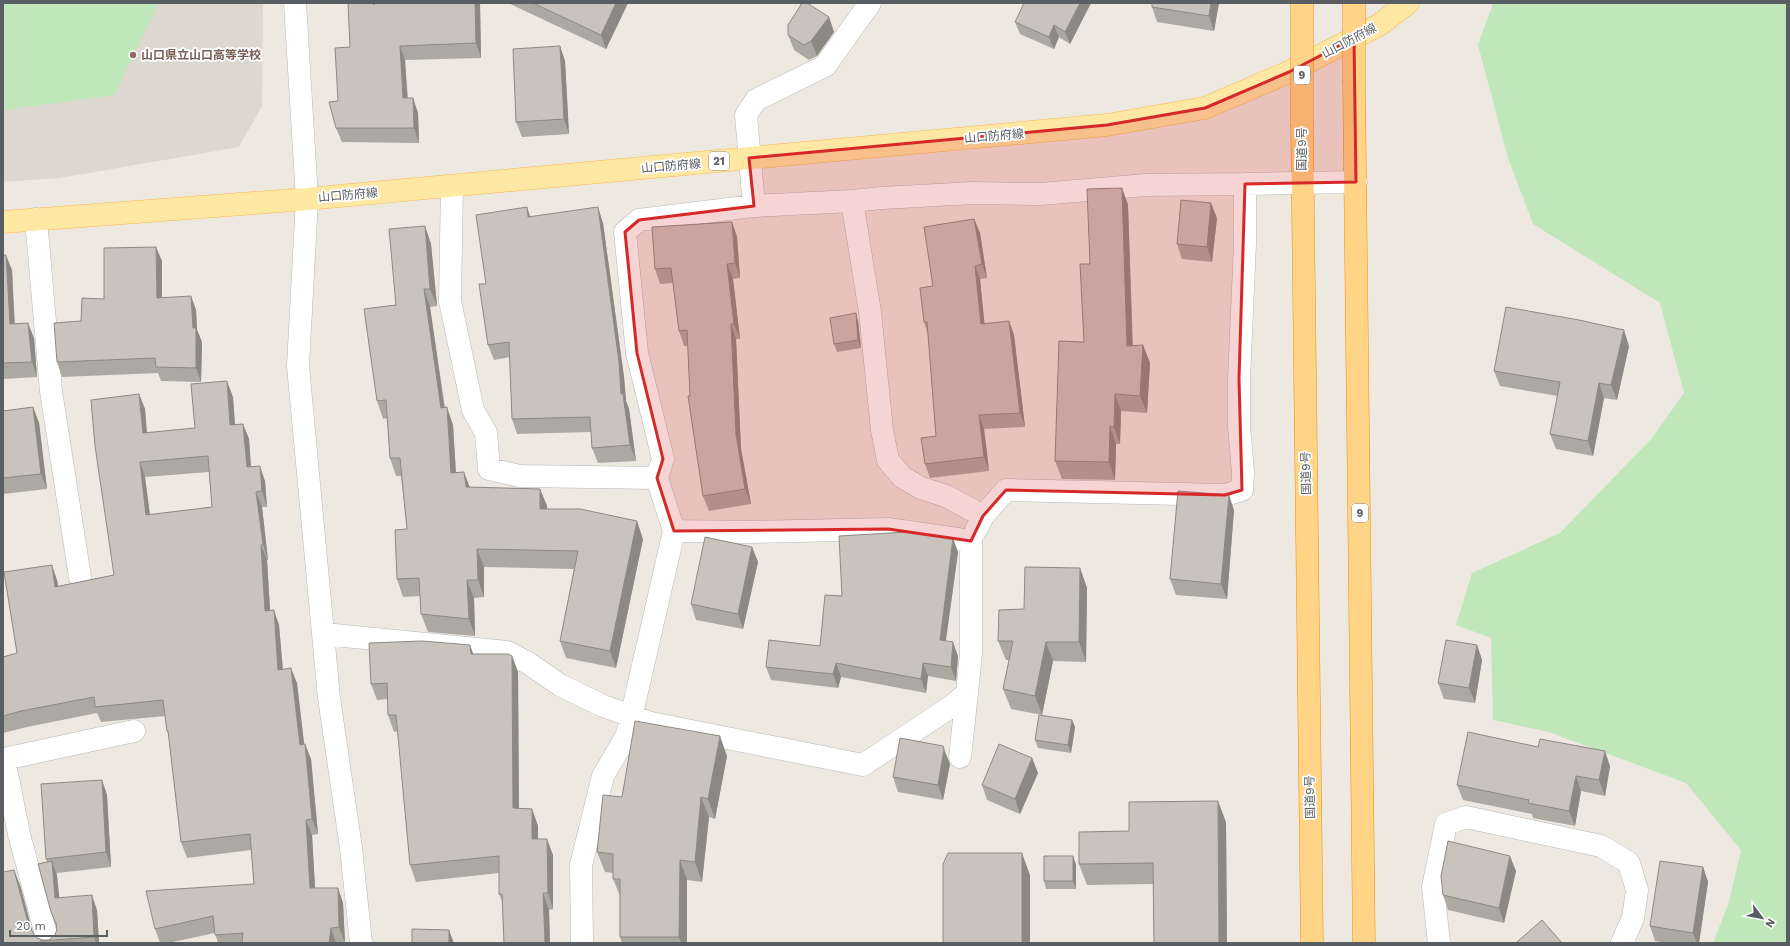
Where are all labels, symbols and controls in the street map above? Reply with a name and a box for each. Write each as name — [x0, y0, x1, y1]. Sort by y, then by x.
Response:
street label: 山口防府線 — [1319, 21, 1379, 61]
place label: 山口県立山口高等学校 — [141, 48, 261, 62]
marker: 山口県立山口高等学校 — [128, 50, 138, 60]
road number: 9 — [1294, 66, 1310, 84]
street label: 山口防府線 — [963, 126, 1025, 146]
street label: 国道9号 — [1295, 127, 1309, 171]
road number: 21 — [709, 152, 729, 170]
street label: 山口防府線 — [640, 156, 702, 176]
street label: 山口防府線 — [317, 185, 379, 205]
street label: 国道9号 — [1299, 451, 1313, 495]
road number: 9 — [1352, 504, 1368, 522]
street label: 国道9号 — [1303, 775, 1317, 819]
north arrow — [1742, 898, 1782, 938]
scale bar — [10, 912, 107, 938]
text: N — [1762, 916, 1778, 930]
text: 20 m — [16, 919, 46, 933]

